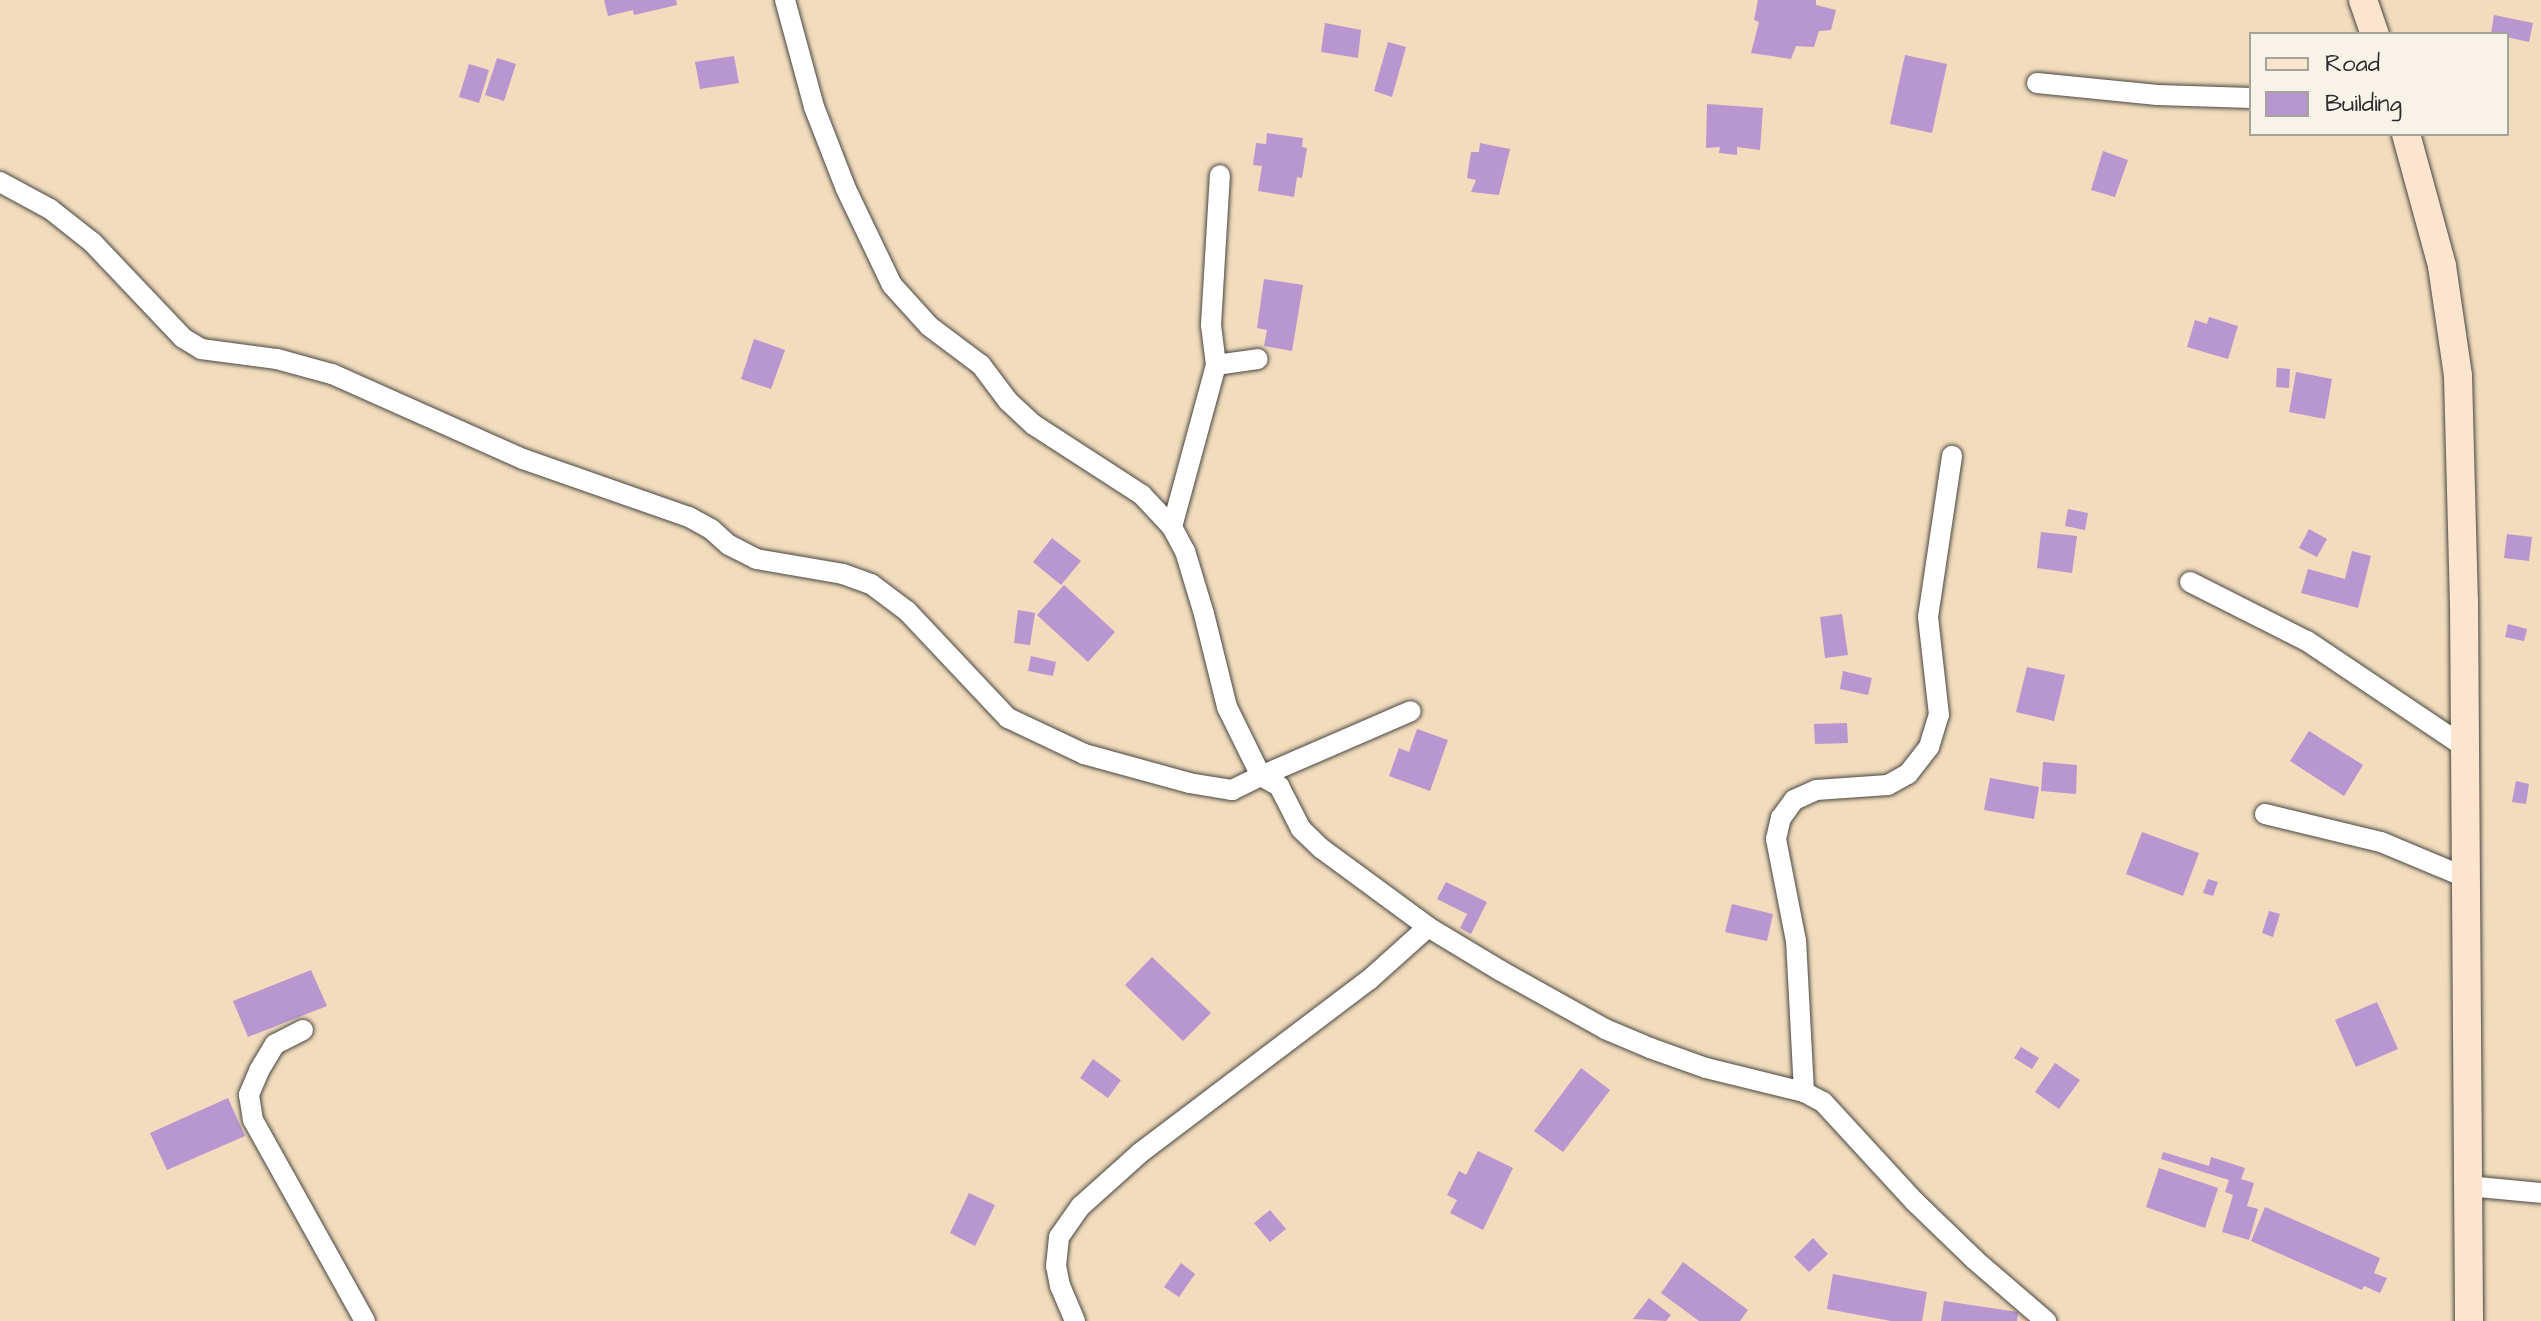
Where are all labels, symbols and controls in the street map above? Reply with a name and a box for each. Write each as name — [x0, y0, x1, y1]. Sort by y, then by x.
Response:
legend — [2249, 32, 2509, 136]
text: Road — [2325, 47, 2380, 81]
text: Building — [2325, 87, 2402, 121]

